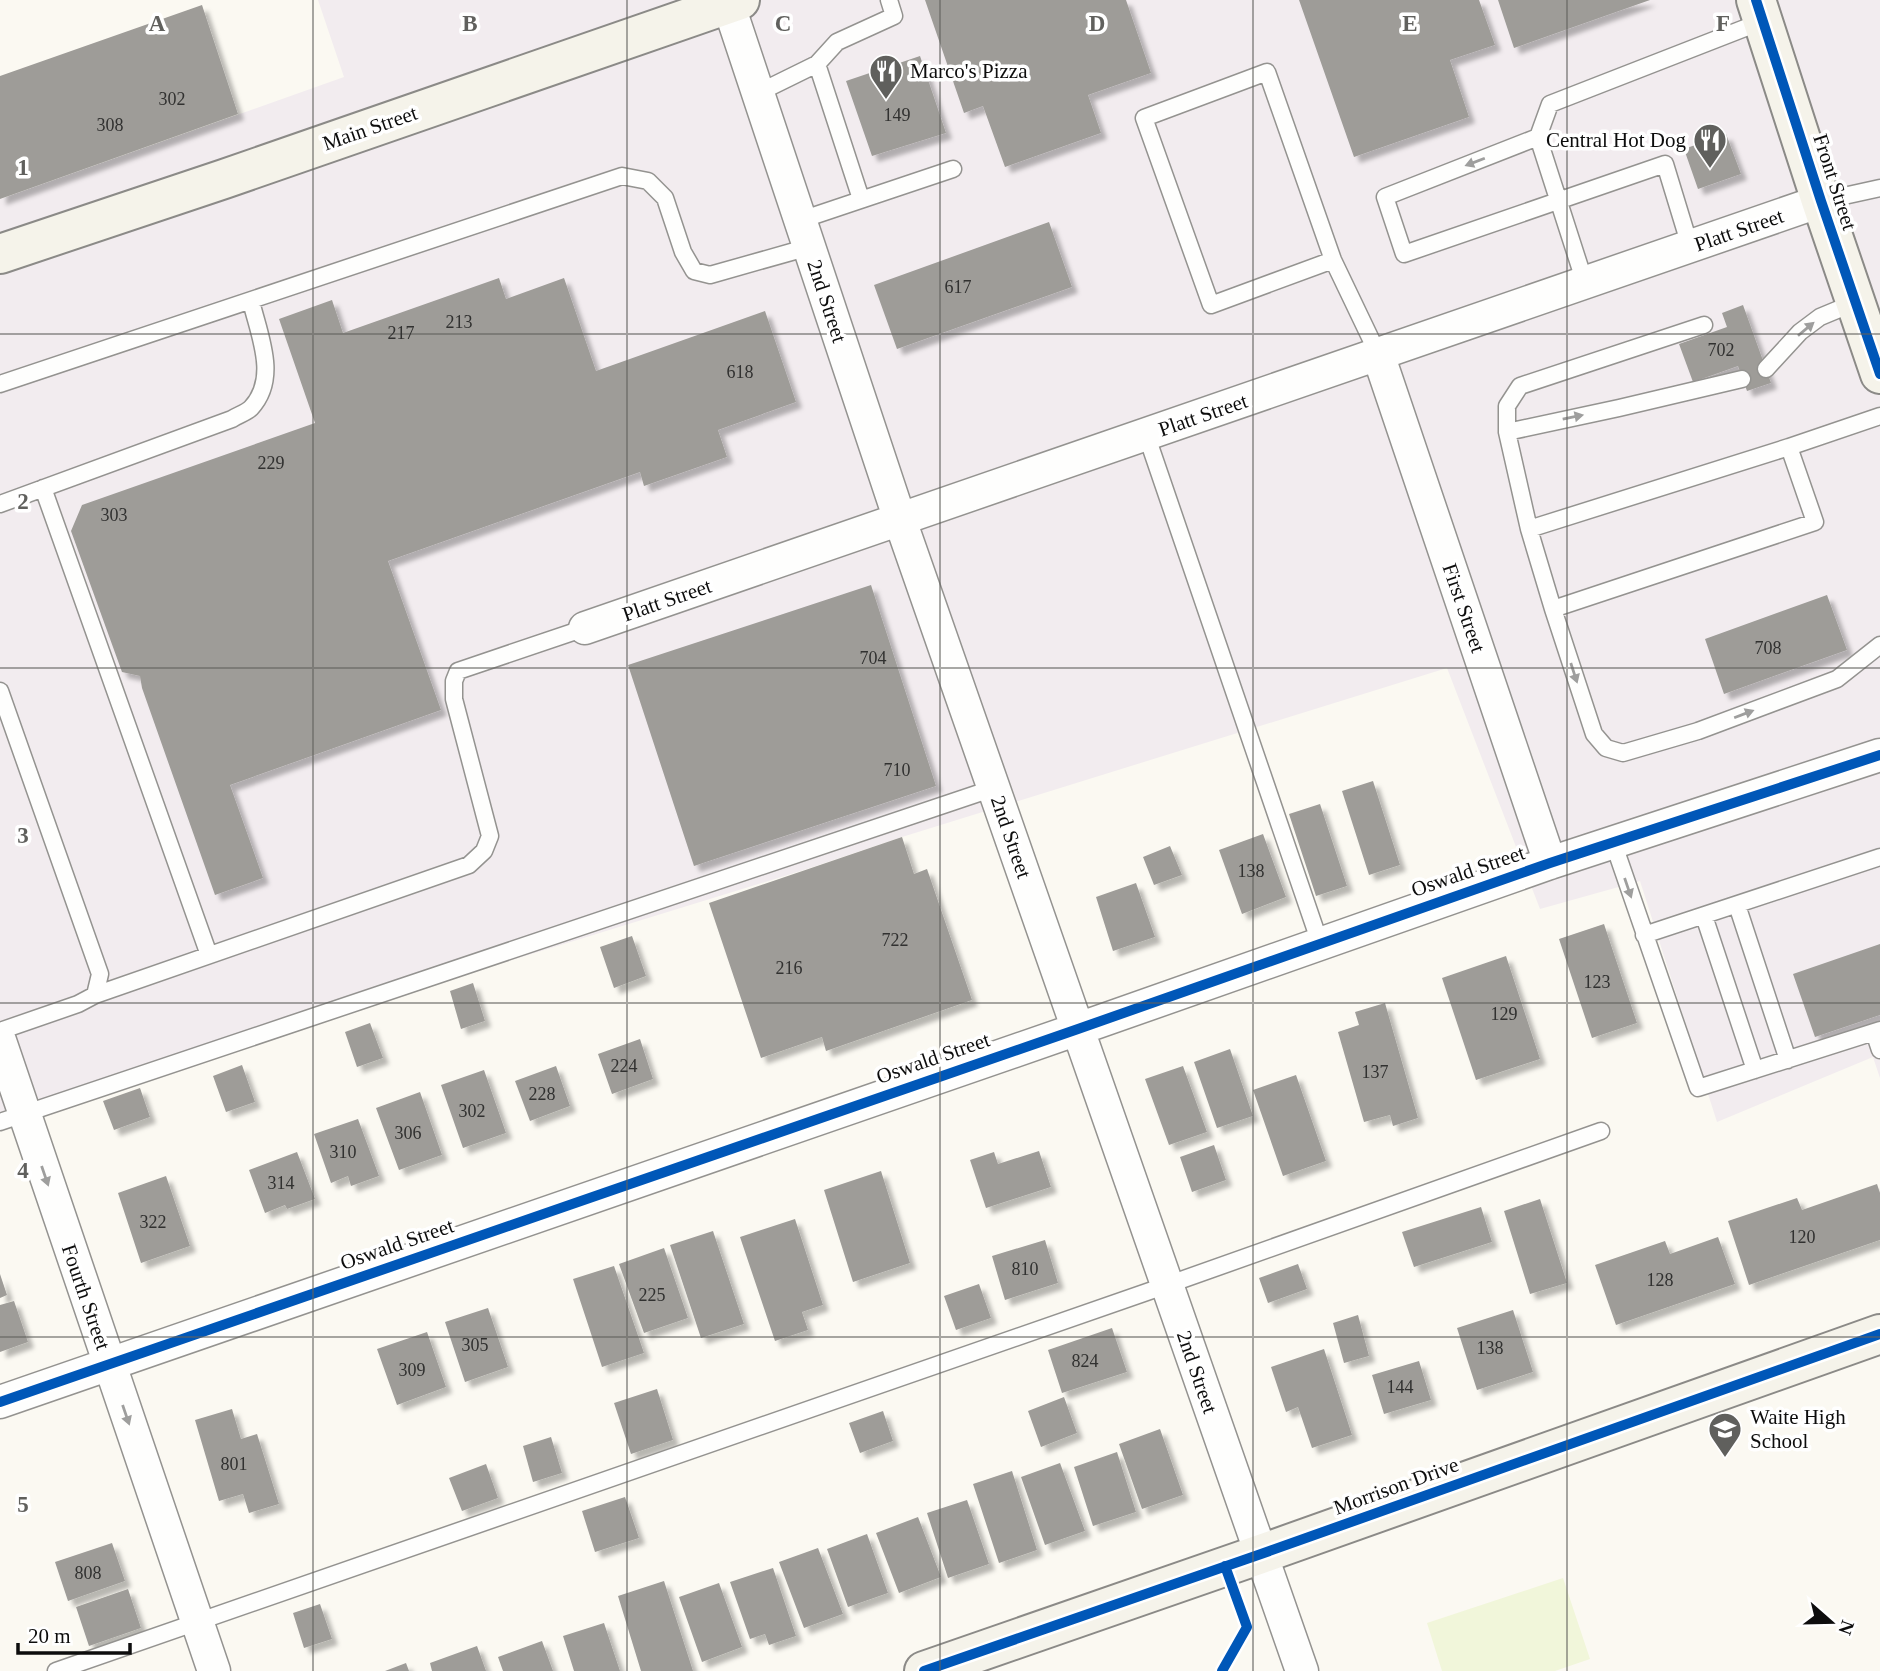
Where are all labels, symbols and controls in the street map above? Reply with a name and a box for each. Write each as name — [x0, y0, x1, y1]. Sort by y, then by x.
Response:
text: A — [149, 11, 166, 36]
text: B — [462, 11, 478, 36]
text: C — [775, 11, 791, 36]
text: D — [1089, 11, 1105, 36]
text: E — [1402, 11, 1418, 36]
text: F — [1716, 11, 1730, 36]
restaurant icon: Marco's Pizza — [867, 52, 905, 101]
place label: Marco's Pizza — [910, 59, 1028, 83]
house number: 302 — [159, 89, 186, 109]
street label: Main Street — [319, 101, 421, 155]
house number: 149 — [884, 105, 911, 125]
house number: 308 — [97, 115, 124, 135]
restaurant icon: Central Hot Dog — [1691, 121, 1729, 170]
place label: Central Hot Dog — [1546, 128, 1686, 152]
street label: Front Street — [1808, 131, 1862, 233]
text: 1 — [17, 155, 29, 180]
one-way arrow — [1464, 156, 1485, 167]
street label: Platt Street — [1691, 204, 1787, 256]
street label: 2nd Street — [802, 257, 852, 346]
house number: 617 — [945, 277, 972, 297]
house number: 213 — [446, 312, 473, 332]
one-way arrow — [1796, 321, 1814, 336]
house number: 217 — [388, 323, 415, 343]
house number: 702 — [1708, 340, 1735, 360]
house number: 618 — [727, 362, 754, 382]
street label: Platt Street — [1155, 389, 1251, 441]
one-way arrow — [1562, 412, 1584, 423]
house number: 229 — [258, 453, 285, 473]
text: 2 — [17, 489, 29, 514]
house number: 303 — [101, 505, 128, 525]
street label: First Street — [1438, 560, 1490, 656]
street label: Platt Street — [619, 574, 715, 626]
house number: 708 — [1755, 638, 1782, 658]
house number: 704 — [860, 648, 887, 668]
one-way arrow — [1569, 663, 1580, 684]
one-way arrow — [1734, 708, 1755, 719]
house number: 710 — [884, 760, 911, 780]
street label: 2nd Street — [986, 793, 1036, 882]
text: 3 — [17, 823, 29, 848]
street label: Oswald Street — [1408, 840, 1528, 902]
house number: 138 — [1238, 861, 1265, 881]
one-way arrow — [1623, 878, 1634, 899]
house number: 722 — [882, 930, 909, 950]
house number: 216 — [776, 958, 803, 978]
house number: 123 — [1584, 972, 1611, 992]
house number: 129 — [1491, 1004, 1518, 1024]
street label: Oswald Street — [873, 1027, 993, 1089]
house number: 224 — [611, 1056, 638, 1076]
house number: 137 — [1362, 1062, 1389, 1082]
house number: 228 — [529, 1084, 556, 1104]
house number: 302 — [459, 1101, 486, 1121]
house number: 306 — [395, 1123, 422, 1143]
house number: 310 — [330, 1142, 357, 1162]
text: 4 — [17, 1158, 29, 1183]
one-way arrow — [40, 1165, 51, 1186]
house number: 314 — [268, 1173, 295, 1193]
house number: 322 — [140, 1212, 167, 1232]
street label: Oswald Street — [337, 1213, 457, 1275]
house number: 120 — [1789, 1227, 1816, 1247]
street label: Fourth Street — [57, 1241, 115, 1353]
house number: 810 — [1012, 1259, 1039, 1279]
house number: 128 — [1647, 1270, 1674, 1290]
house number: 225 — [639, 1285, 666, 1305]
street label: 2nd Street — [1172, 1328, 1222, 1417]
house number: 305 — [462, 1335, 489, 1355]
house number: 138 — [1477, 1338, 1504, 1358]
house number: 824 — [1072, 1351, 1099, 1371]
house number: 309 — [399, 1360, 426, 1380]
house number: 144 — [1387, 1377, 1414, 1397]
one-way arrow — [121, 1404, 132, 1425]
place label: Waite High School — [1750, 1405, 1846, 1453]
school or university icon: Waite High School — [1706, 1410, 1744, 1459]
street label: Morrison Drive — [1330, 1452, 1462, 1520]
house number: 801 — [221, 1454, 248, 1474]
text: 5 — [17, 1492, 29, 1517]
house number: 808 — [75, 1563, 102, 1583]
north arrow — [1796, 1587, 1866, 1657]
scale bar — [18, 1612, 130, 1656]
text: N — [1834, 1618, 1859, 1638]
text: 20 m — [28, 1624, 71, 1648]

